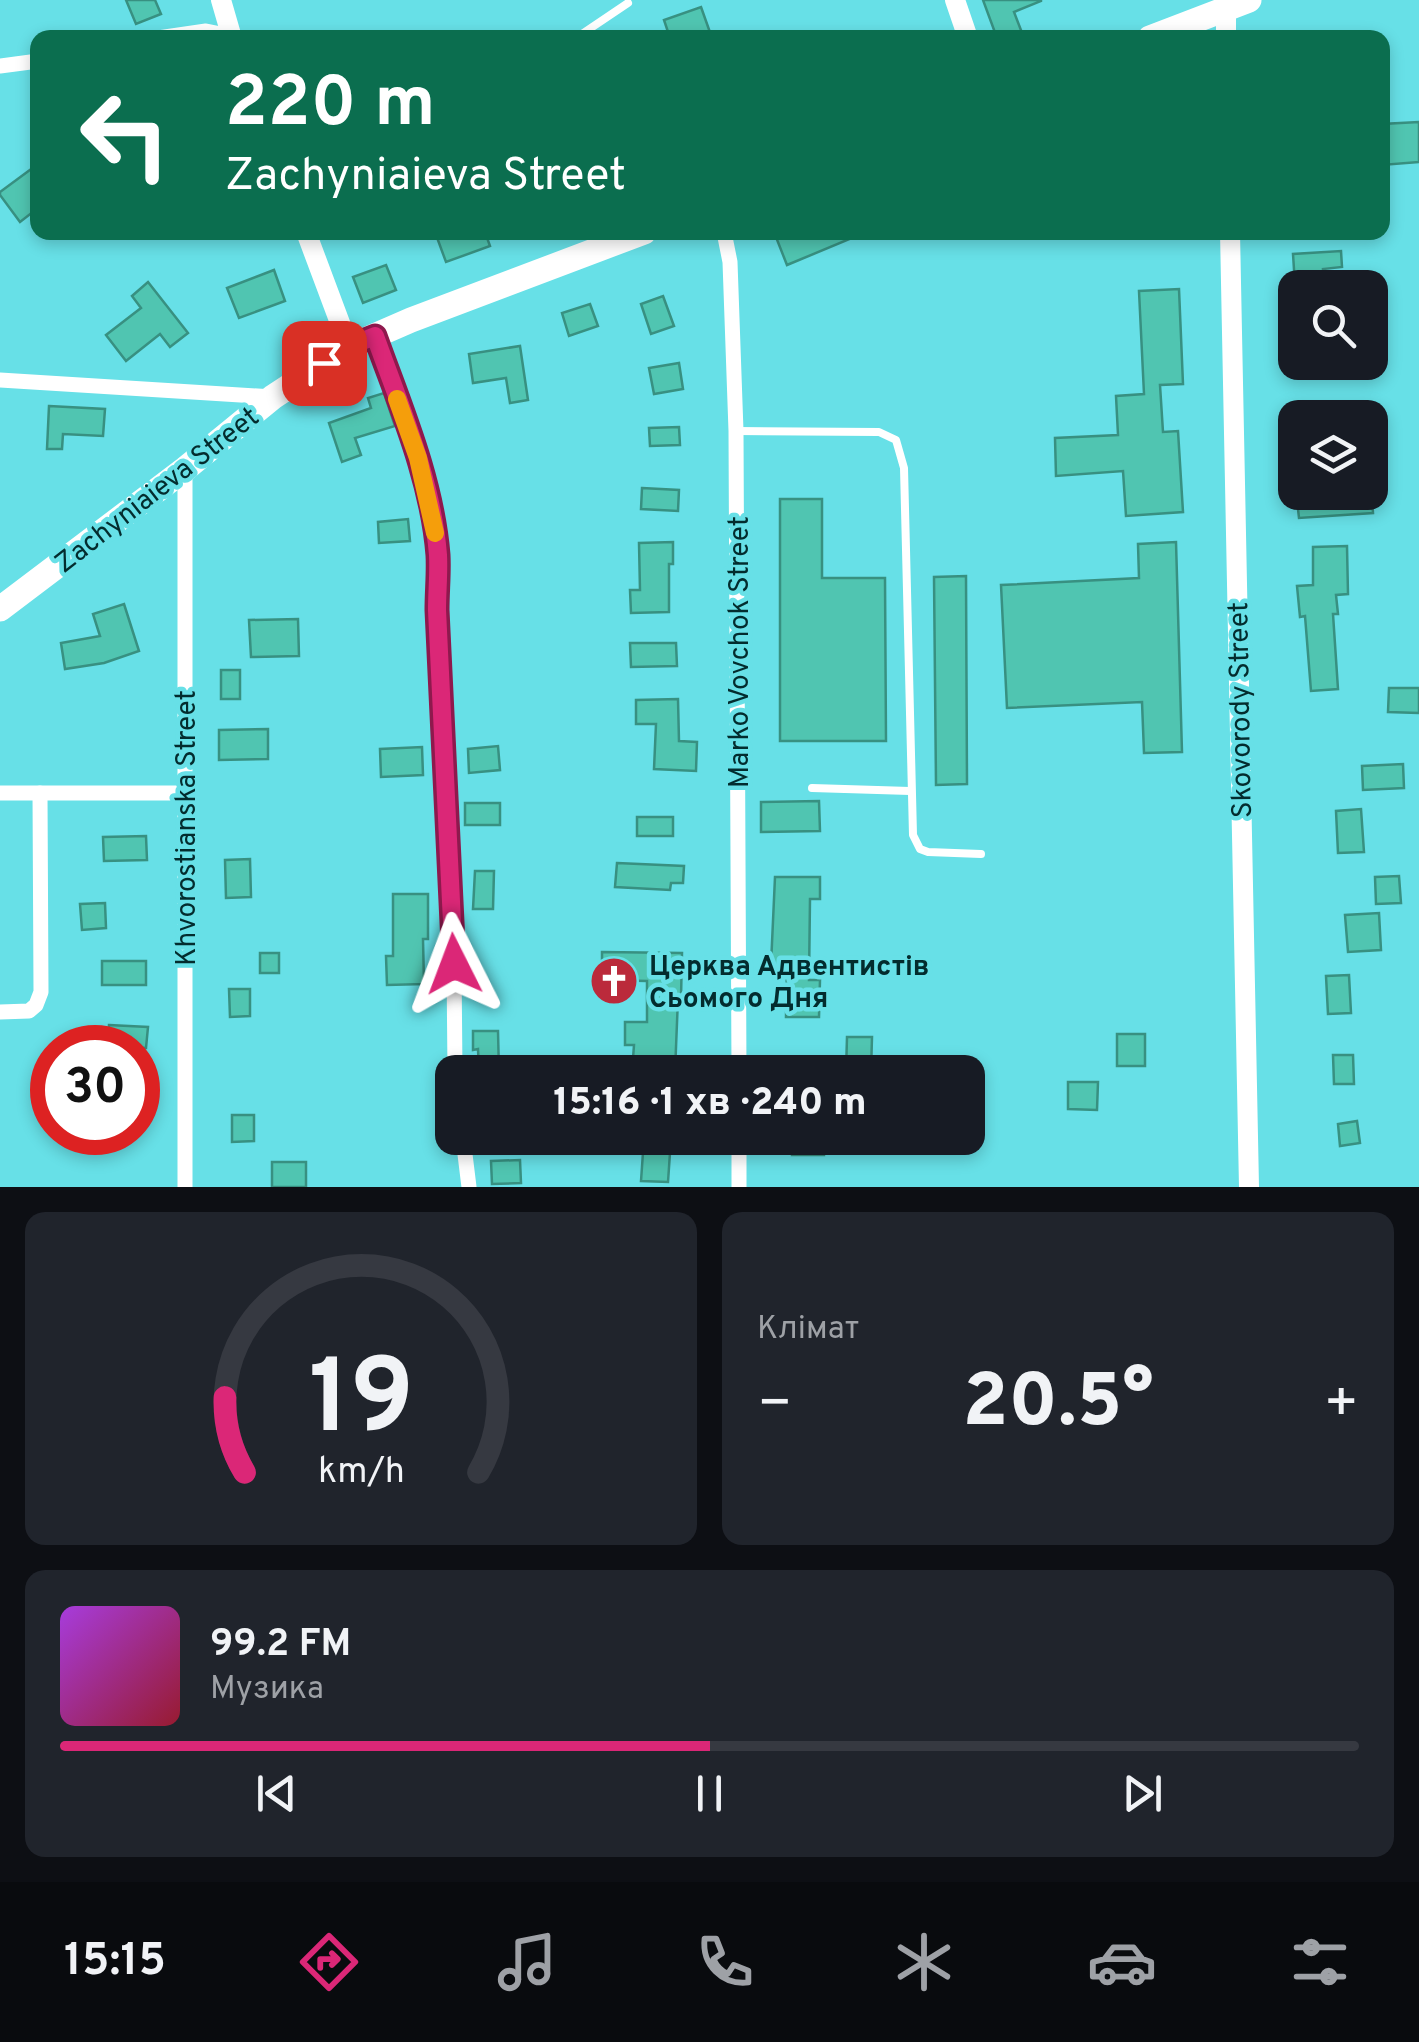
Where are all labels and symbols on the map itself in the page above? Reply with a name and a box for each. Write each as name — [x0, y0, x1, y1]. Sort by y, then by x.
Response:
pin — [282, 321, 367, 406]
street label: Zachyniaieva Street — [48, 400, 267, 582]
street label: Marko Vovchok Street — [723, 516, 759, 788]
street label: Skovorody Street — [1222, 601, 1262, 818]
street label: Khvorostianska Street — [170, 690, 206, 966]
position arrow — [402, 912, 506, 1016]
place label: Церква Адвентистів Сьомого Дня — [649, 950, 930, 1018]
church icon: Церква Адвентистів Сьомого Дня — [588, 955, 640, 1007]
speed limit sign: 30 — [30, 1025, 160, 1155]

